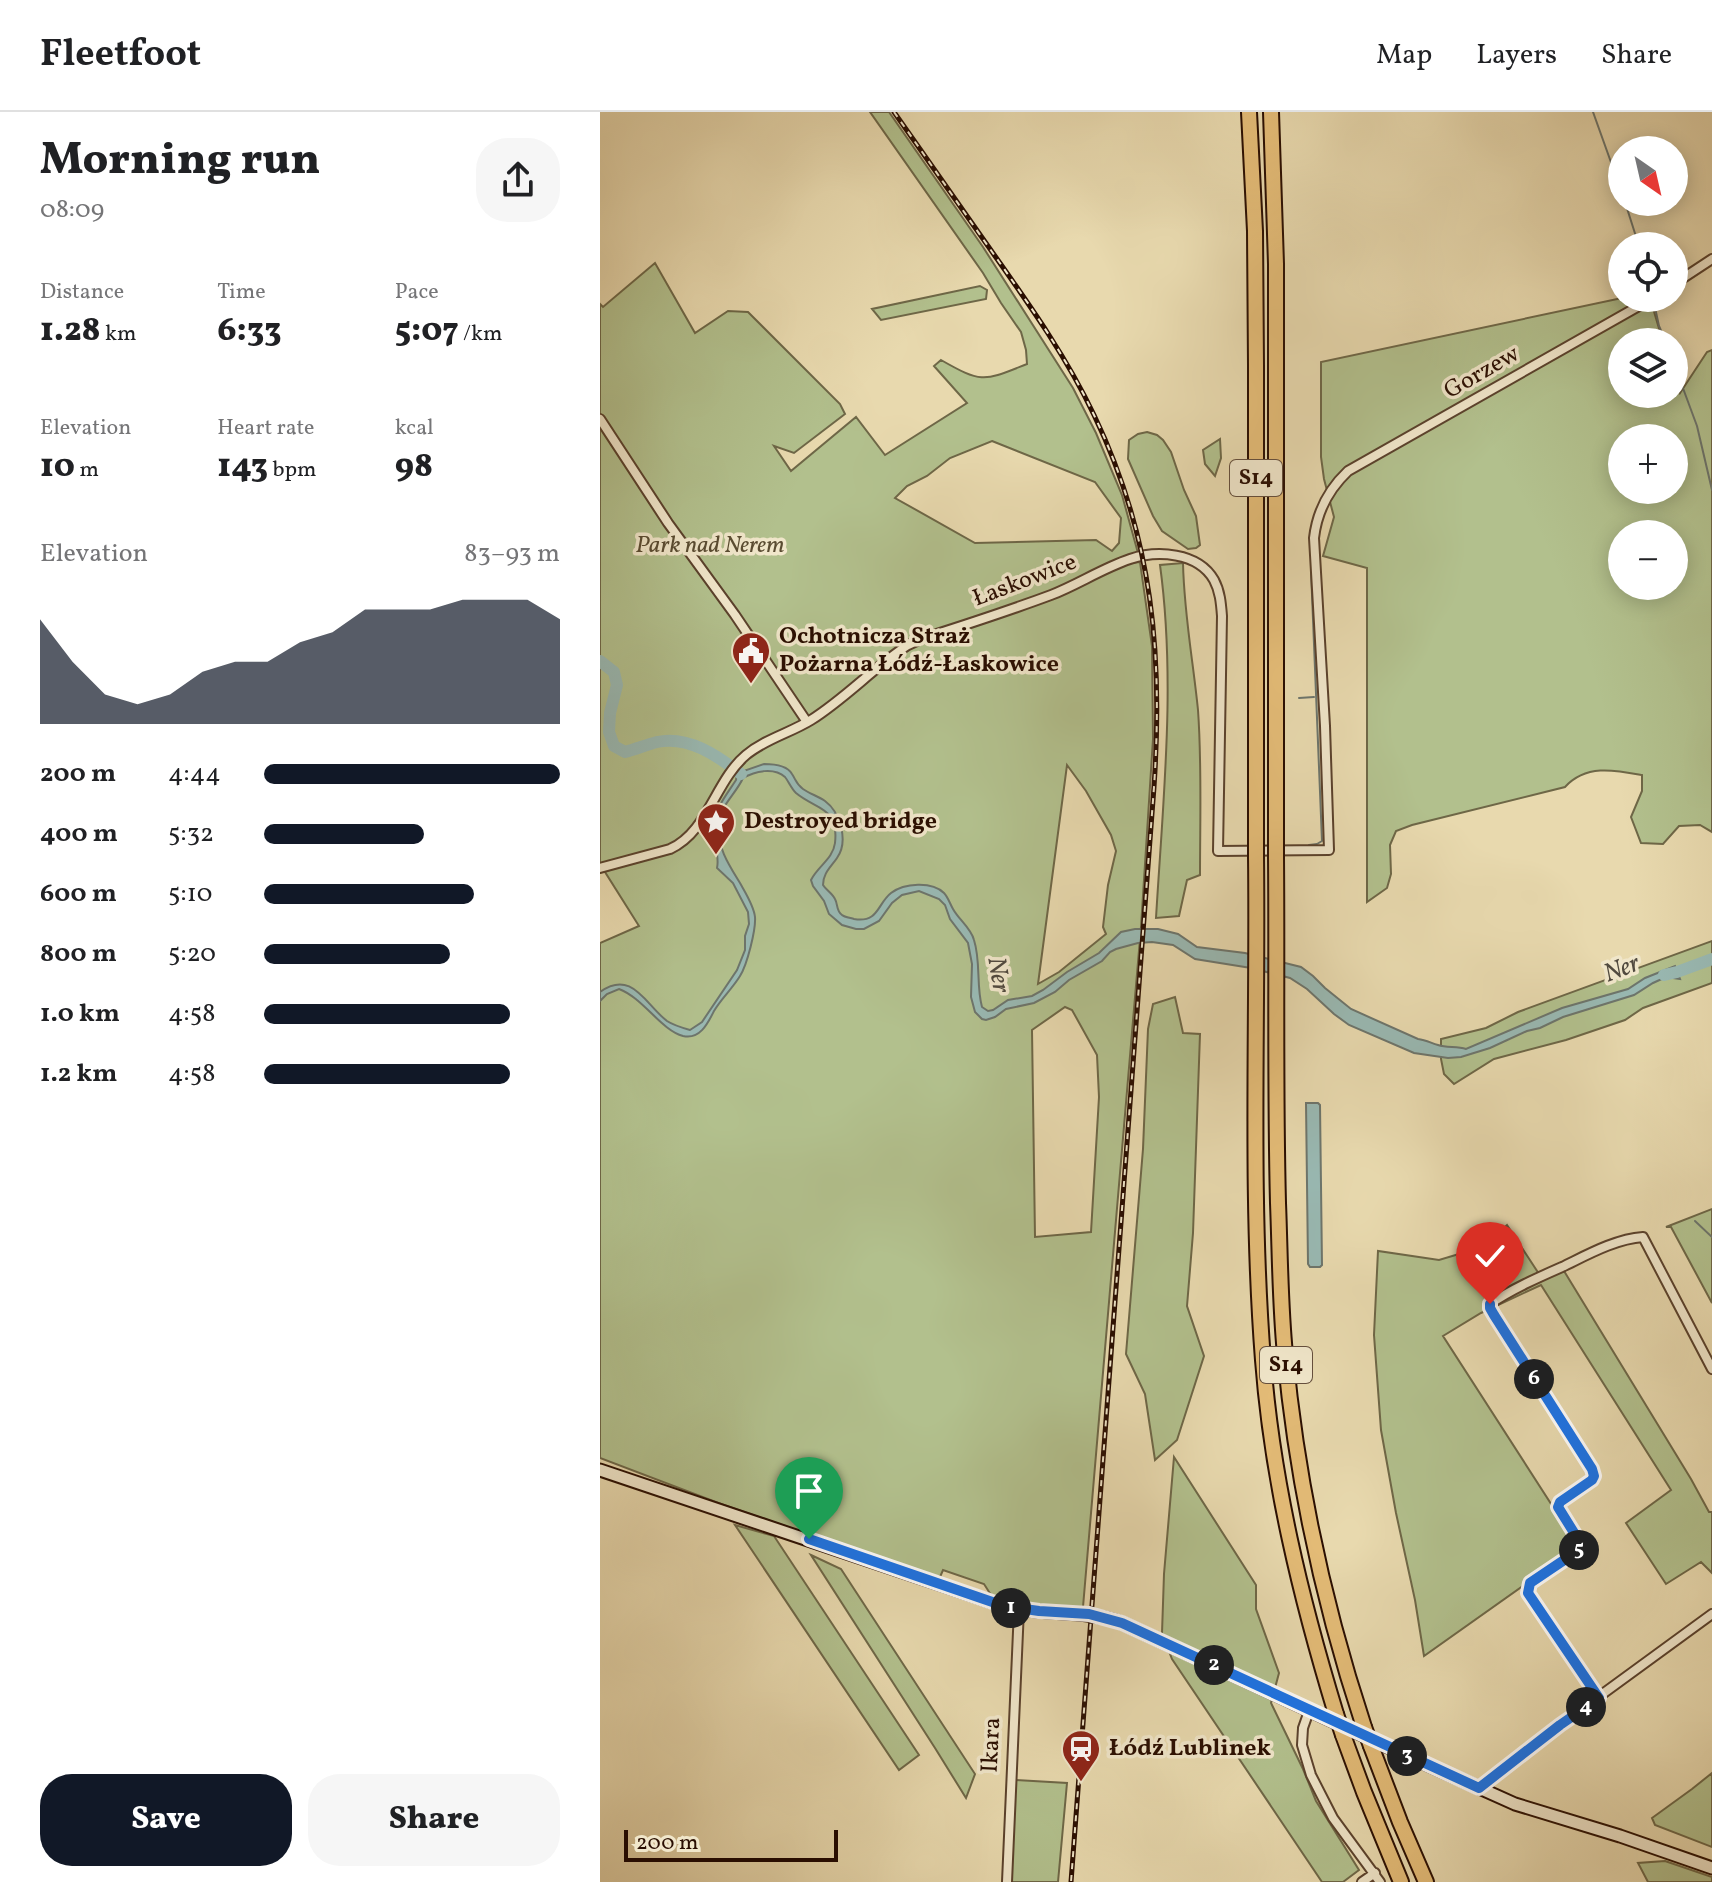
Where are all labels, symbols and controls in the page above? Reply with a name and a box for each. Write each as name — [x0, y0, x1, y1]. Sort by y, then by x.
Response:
text: Fleetfoot — [40, 29, 201, 82]
text: Map — [1376, 36, 1432, 75]
text: Layers — [1476, 36, 1557, 75]
text: Share — [1601, 36, 1672, 75]
text: Morning run — [40, 131, 320, 192]
north arrow — [1608, 136, 1688, 216]
map controls — [1608, 136, 1688, 600]
button: share — [476, 138, 560, 222]
text: 08:09 — [40, 192, 104, 228]
button: locate — [1608, 232, 1688, 312]
text: Distance — [40, 277, 124, 308]
text: Time — [217, 277, 266, 308]
text: Pace — [395, 277, 439, 308]
text: 1.28 — [40, 308, 101, 355]
text: 6:33 — [217, 308, 282, 355]
text: 5:07 — [395, 308, 459, 355]
text: km — [101, 319, 137, 350]
text: /km — [459, 319, 503, 350]
button: layers — [1608, 328, 1688, 408]
street label: Gorzew — [1438, 338, 1526, 408]
text: Elevation — [40, 413, 131, 444]
text: Heart rate — [217, 413, 314, 444]
text: kcal — [395, 413, 434, 444]
button: + — [1608, 424, 1688, 504]
text: 10 — [40, 444, 75, 491]
text: 143 — [217, 444, 268, 491]
text: 98 — [395, 444, 433, 491]
text: m — [75, 455, 99, 486]
text: bpm — [268, 455, 317, 486]
road number: S14 — [1230, 460, 1282, 496]
button: − — [1608, 520, 1688, 600]
park label: Park nad Nerem — [635, 529, 785, 563]
text: Elevation — [40, 536, 148, 572]
text: 83–93 m — [464, 536, 560, 572]
street label: Łaskowice — [968, 546, 1082, 616]
place label: Ochotnicza Straż Pożarna Łódź-Łaskowice — [779, 620, 1059, 682]
public building icon: Ochotnicza Straż Pożarna Łódź-Łaskowice — [730, 630, 772, 685]
text: 200 m — [40, 756, 116, 792]
text: 4:44 — [168, 756, 221, 792]
place icon: Destroyed bridge — [695, 801, 737, 856]
place label: Destroyed bridge — [744, 805, 937, 839]
text: 400 m — [40, 816, 118, 852]
text: 5:32 — [168, 816, 214, 852]
text: 600 m — [40, 876, 117, 912]
text: 5:10 — [168, 876, 212, 912]
text: 800 m — [40, 936, 117, 972]
text: 5:20 — [168, 936, 216, 972]
water label: Ner — [1599, 946, 1646, 992]
water label: Ner — [977, 954, 1019, 996]
text: 1.0 km — [40, 996, 120, 1032]
text: 4:58 — [168, 996, 215, 1032]
text: 1.2 km — [40, 1056, 117, 1092]
text: 4:58 — [168, 1056, 215, 1092]
pin — [1456, 1222, 1524, 1304]
icon: check — [1468, 1234, 1512, 1278]
road number: S14 — [1260, 1347, 1312, 1383]
pin: 6 — [1514, 1359, 1554, 1399]
text: 6 — [1528, 1363, 1540, 1394]
pin — [775, 1457, 843, 1539]
icon: arrive — [787, 1469, 831, 1513]
pin: 5 — [1559, 1530, 1599, 1570]
text: 5 — [1574, 1534, 1584, 1565]
pin: 1 — [991, 1588, 1031, 1628]
text: 1 — [1007, 1592, 1015, 1623]
pin: 2 — [1194, 1645, 1234, 1685]
text: 2 — [1208, 1649, 1220, 1680]
pin: 4 — [1566, 1687, 1606, 1727]
text: 4 — [1579, 1691, 1593, 1722]
street label: Ikara — [974, 1716, 1010, 1774]
station icon: Łódź Lublinek — [1060, 1728, 1102, 1783]
place label: Łódź Lublinek — [1109, 1732, 1272, 1766]
pin: 3 — [1387, 1736, 1427, 1776]
text: 3 — [1401, 1740, 1413, 1771]
button: Save — [40, 1774, 292, 1866]
button: Share — [308, 1774, 560, 1866]
scale bar — [624, 1826, 838, 1862]
text: 200 m — [636, 1828, 698, 1859]

